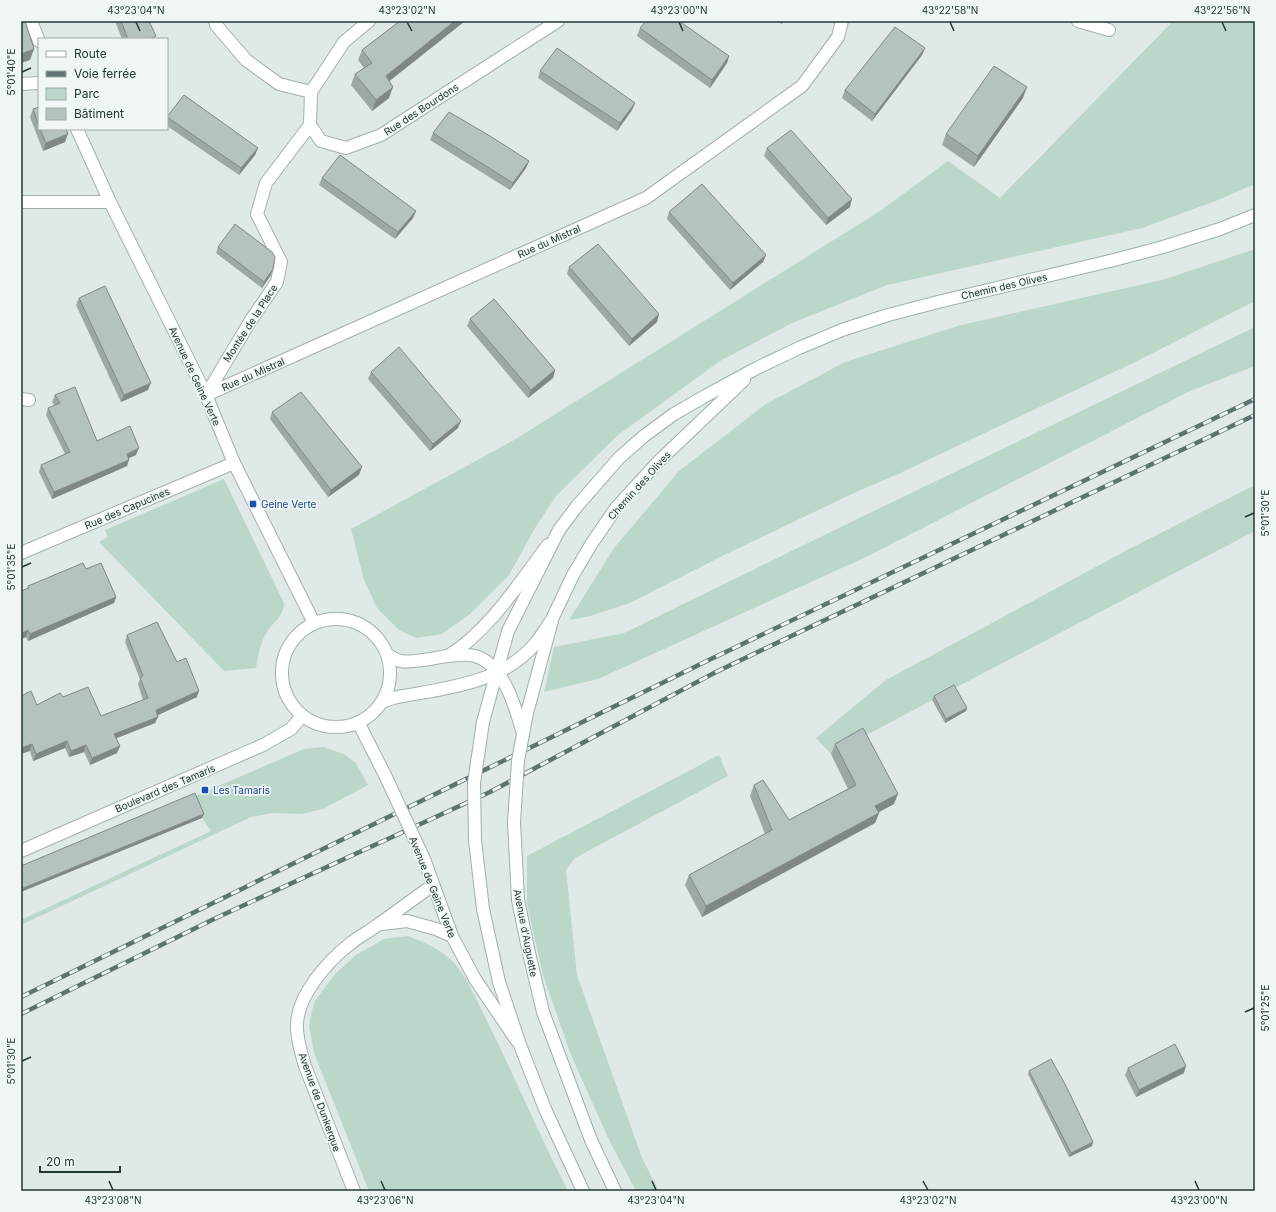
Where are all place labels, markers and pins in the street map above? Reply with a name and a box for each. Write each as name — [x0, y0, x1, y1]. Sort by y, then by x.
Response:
place label: Geine Verte — [261, 498, 317, 510]
marker: Geine Verte — [248, 499, 258, 509]
place label: Les Tamaris — [213, 784, 270, 796]
marker: Les Tamaris — [200, 785, 210, 795]

